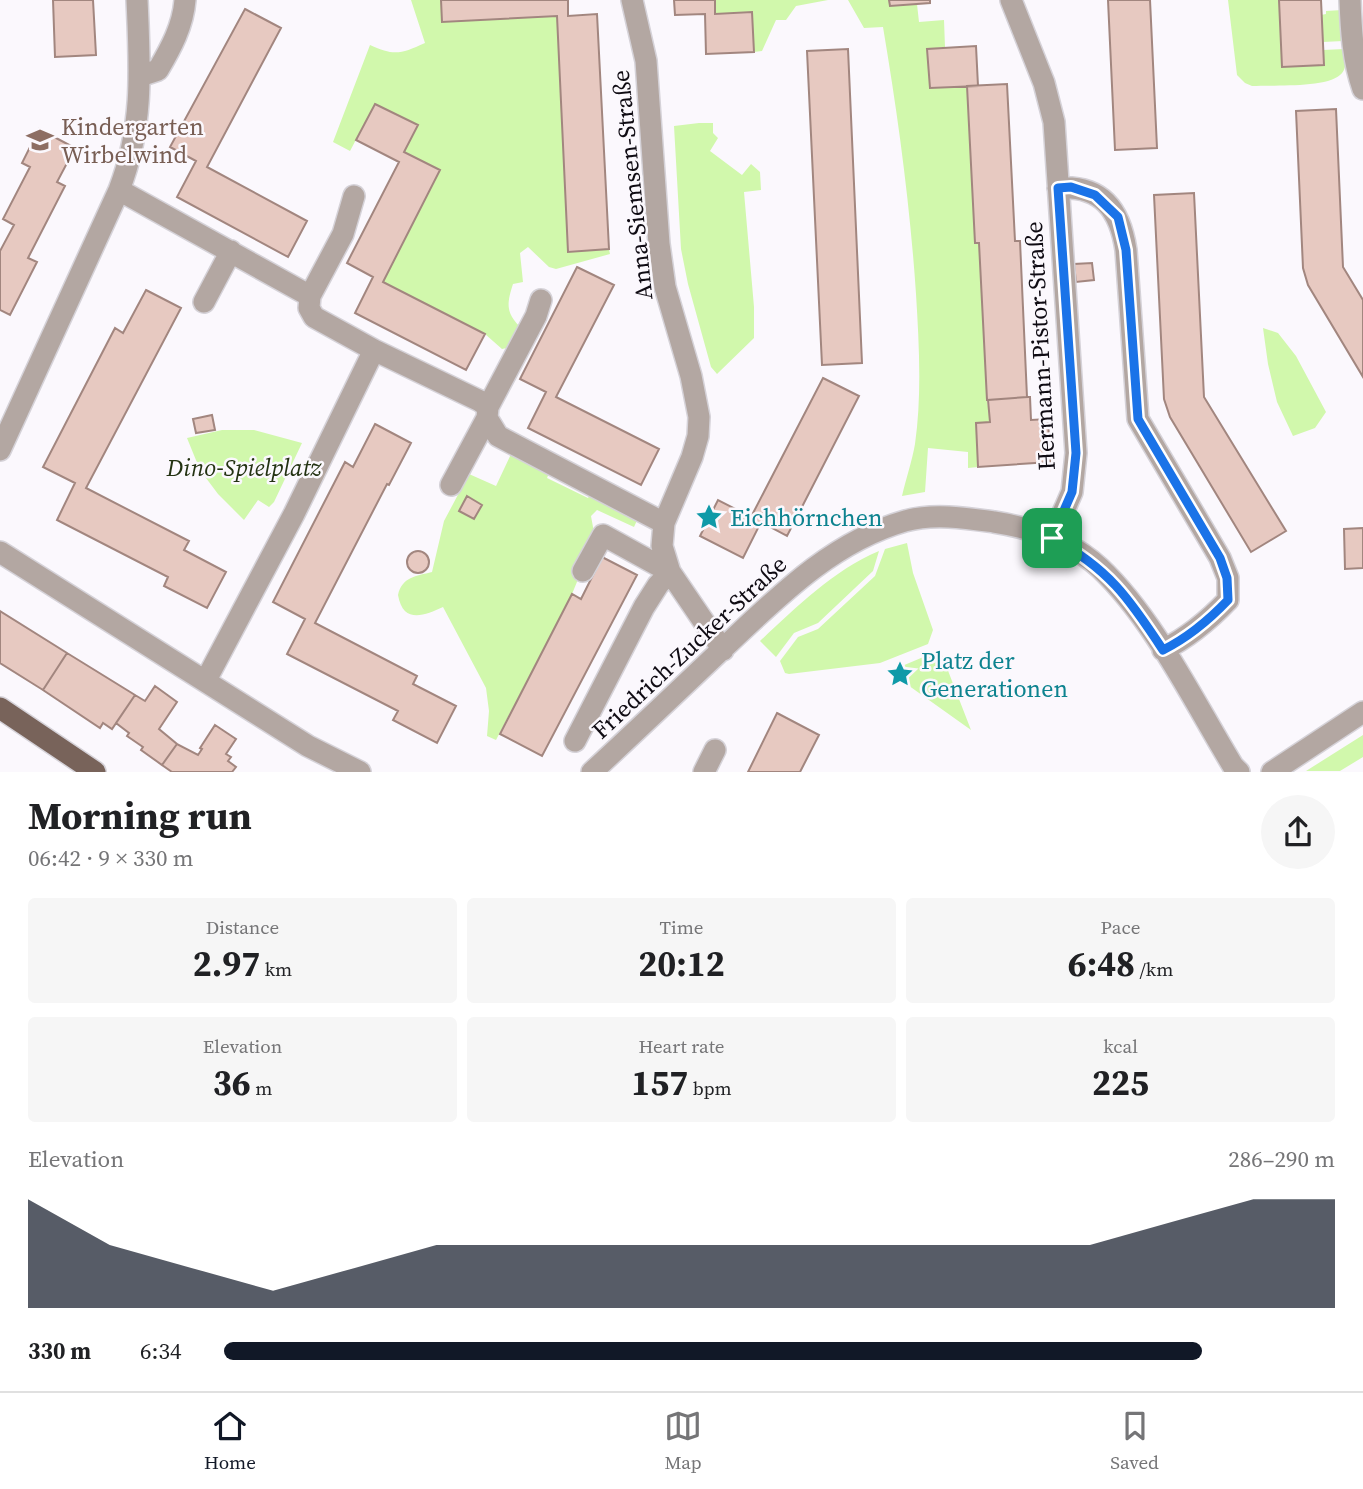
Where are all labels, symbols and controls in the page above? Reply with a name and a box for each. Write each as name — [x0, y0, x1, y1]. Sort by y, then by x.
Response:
street label: Anna-Siemsen-Straße — [604, 68, 660, 302]
place label: Kindergarten Wirbelwind — [61, 110, 204, 171]
school or university icon: Kindergarten Wirbelwind — [25, 125, 55, 155]
street label: Hermann-Pistor-Straße — [1017, 221, 1063, 471]
park label: Dino-Spielplatz — [166, 451, 322, 484]
place label: Eichhörnchen — [730, 501, 882, 534]
place icon: Eichhörnchen — [694, 502, 724, 532]
pin — [1022, 508, 1082, 568]
icon: arrive — [1033, 519, 1071, 557]
street label: Friedrich-Zucker-Straße — [584, 548, 794, 746]
place label: Platz der Generationen — [921, 644, 1068, 705]
place icon: Platz der Generationen — [885, 659, 915, 689]
text: Morning run — [28, 790, 252, 842]
button: share — [1261, 795, 1335, 869]
text: 06:42 · 9 × 330 m — [28, 842, 194, 874]
text: Distance — [206, 914, 279, 940]
text: Time — [660, 914, 703, 940]
text: Pace — [1101, 914, 1140, 940]
text: 2.97 — [193, 940, 260, 988]
text: 20:12 — [638, 940, 725, 988]
text: 6:48 — [1068, 940, 1135, 988]
text: km — [260, 956, 292, 982]
text: /km — [1135, 956, 1173, 982]
text: Elevation — [203, 1033, 282, 1059]
text: Heart rate — [638, 1033, 725, 1059]
text: kcal — [1103, 1033, 1138, 1059]
text: 36 — [213, 1059, 251, 1107]
text: 157 — [631, 1059, 688, 1107]
text: 225 — [1092, 1059, 1149, 1107]
text: m — [251, 1075, 272, 1101]
text: bpm — [688, 1075, 732, 1101]
text: Elevation — [28, 1143, 124, 1175]
text: 286–290 m — [1228, 1143, 1335, 1175]
text: 330 m — [28, 1335, 91, 1367]
text: 6:34 — [140, 1335, 181, 1367]
tab: Home — [204, 1407, 256, 1475]
tab: Map — [664, 1407, 702, 1475]
tab: Saved — [1110, 1407, 1159, 1475]

